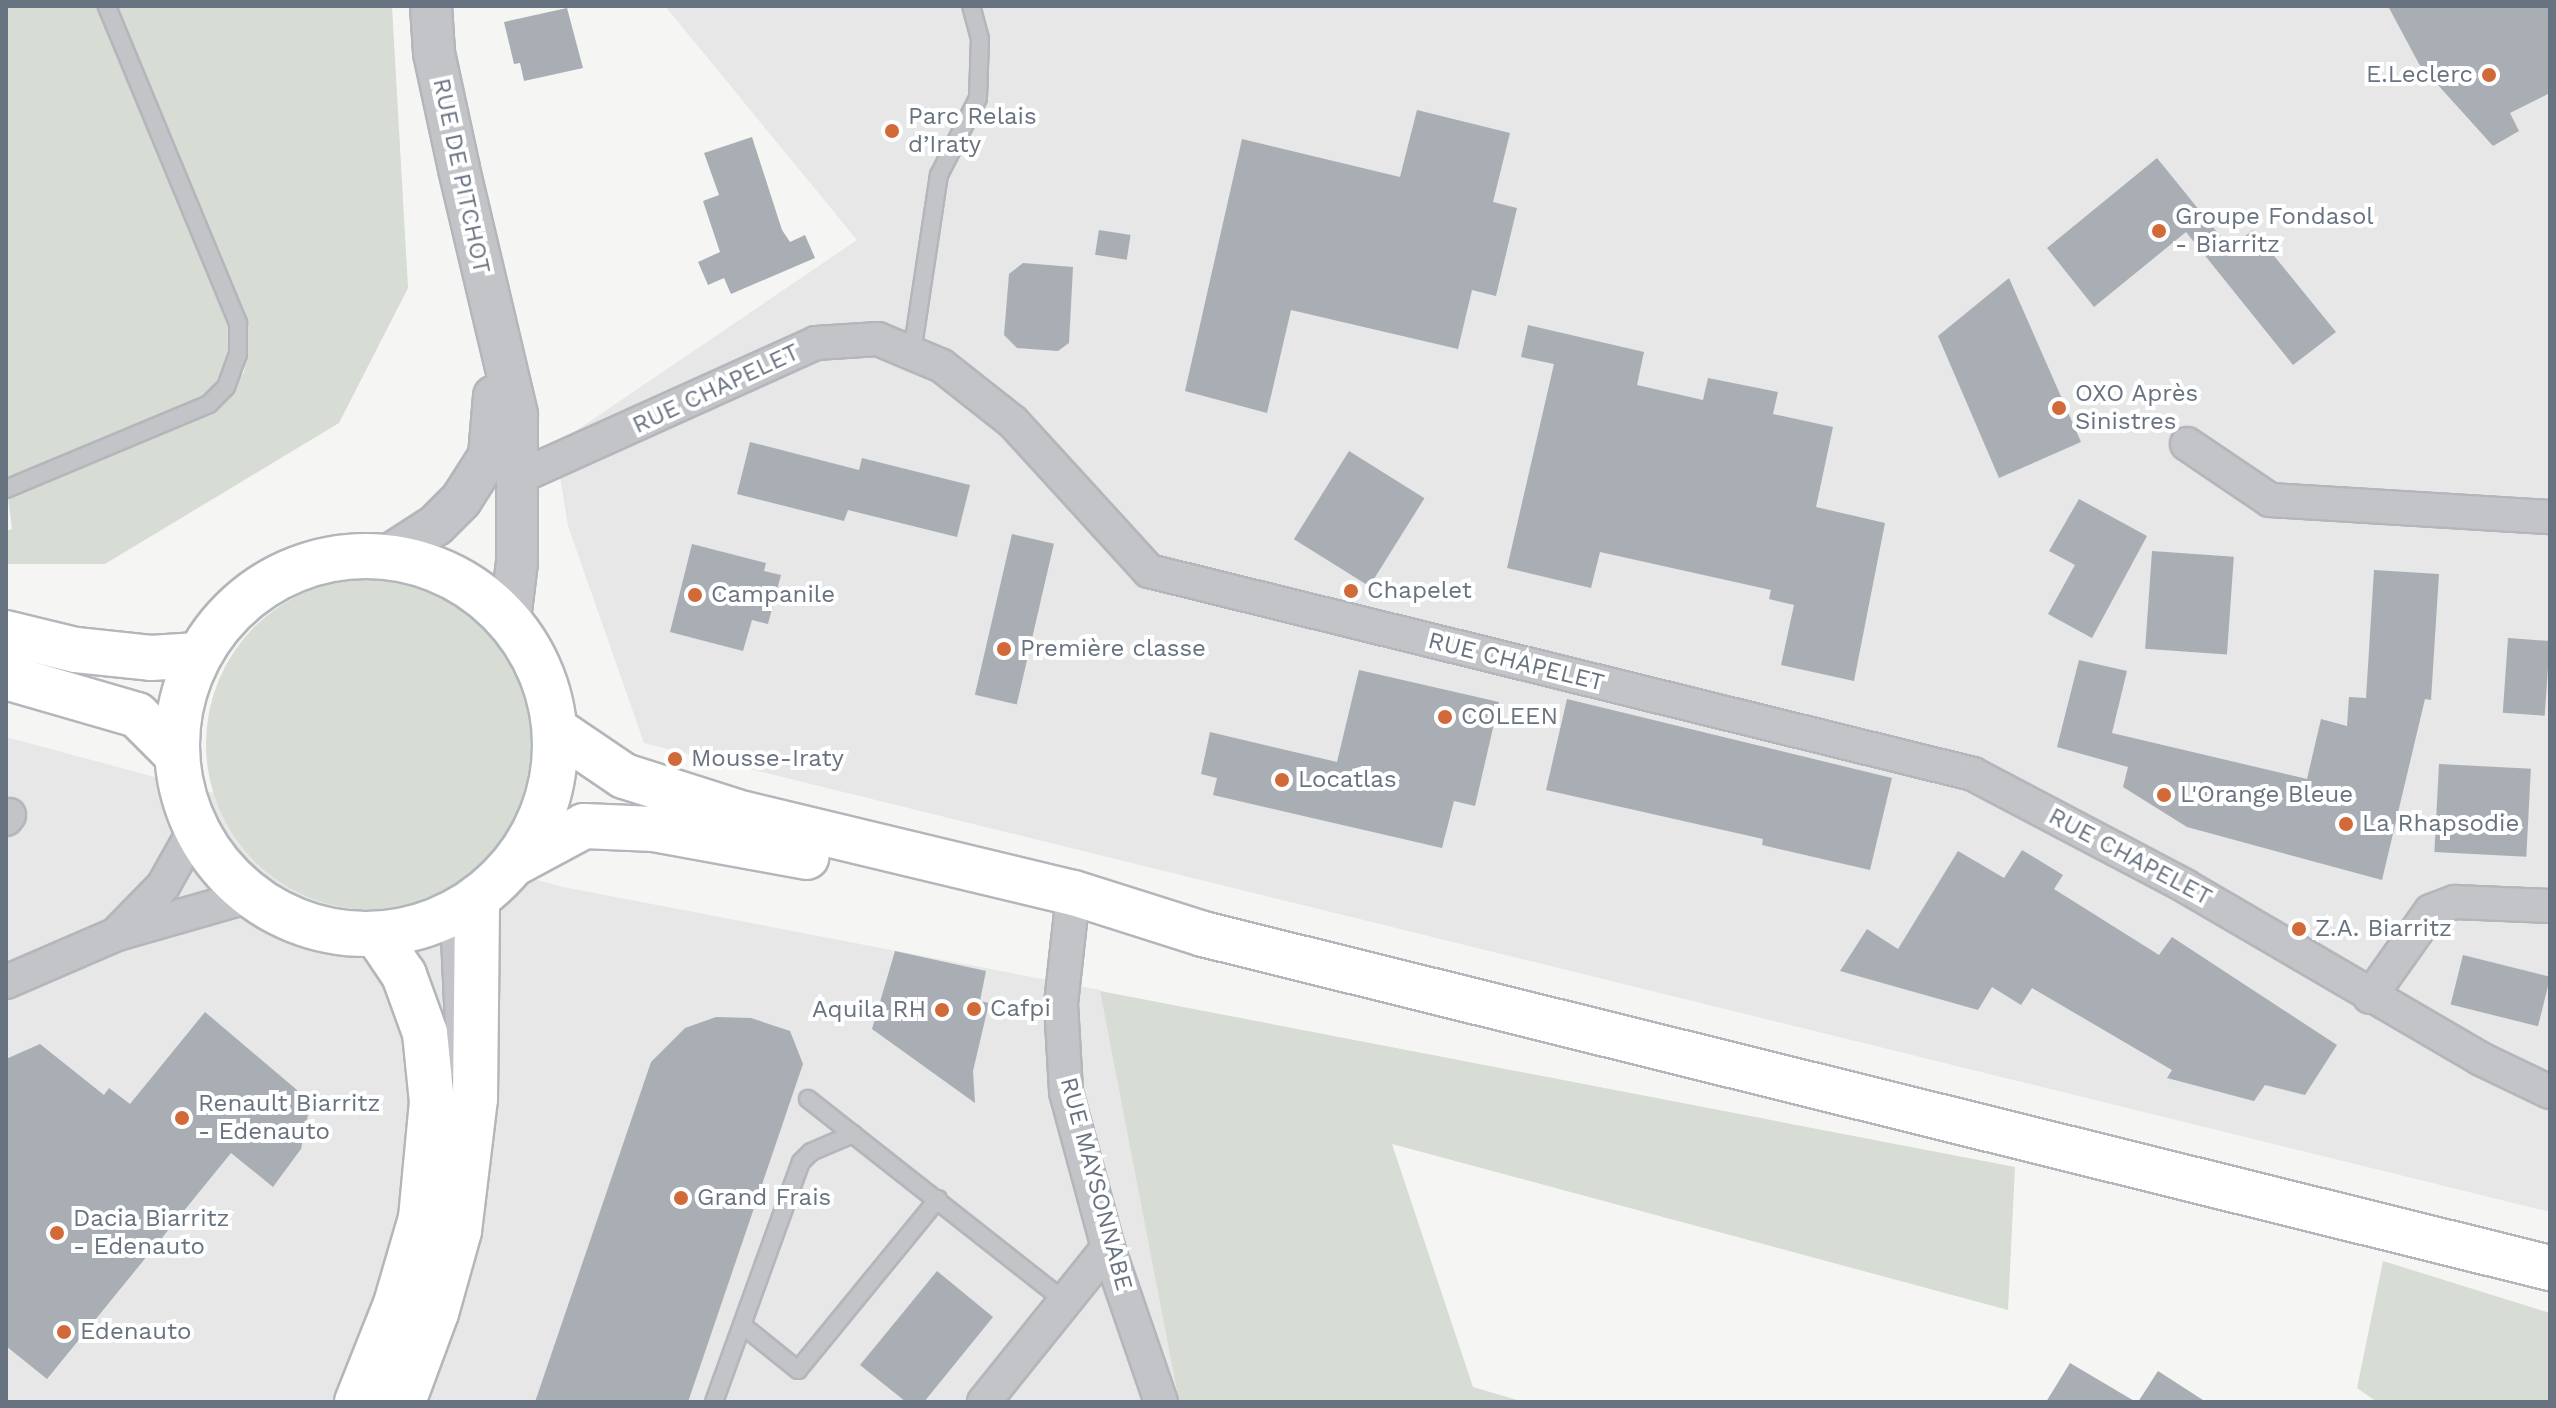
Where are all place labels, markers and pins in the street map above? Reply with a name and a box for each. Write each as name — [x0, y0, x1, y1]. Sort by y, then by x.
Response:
place label: E.Leclerc — [2366, 61, 2473, 89]
marker: E.Leclerc — [2480, 66, 2498, 84]
place label: Parc Relais d’Iraty — [908, 103, 1037, 159]
marker: Parc Relais d’Iraty — [883, 122, 901, 140]
place label: Groupe Fondasol - Biarritz — [2175, 203, 2374, 259]
marker: Groupe Fondasol - Biarritz — [2150, 222, 2168, 240]
place label: OXO Après Sinistres — [2075, 380, 2199, 436]
marker: OXO Après Sinistres — [2050, 399, 2068, 417]
place label: Chapelet — [1367, 577, 1472, 605]
place label: Campanile — [711, 581, 835, 609]
marker: Chapelet — [1342, 582, 1360, 600]
marker: Campanile — [686, 586, 704, 604]
place label: Première classe — [1020, 635, 1206, 663]
marker: Première classe — [995, 640, 1013, 658]
place label: COLEEN — [1461, 703, 1558, 731]
marker: COLEEN — [1436, 708, 1454, 726]
place label: Mousse-Iraty — [691, 745, 844, 773]
marker: Mousse-Iraty — [666, 750, 684, 768]
place label: Locatlas — [1298, 766, 1397, 794]
marker: Locatlas — [1273, 771, 1291, 789]
place label: L'Orange Bleue — [2180, 781, 2353, 809]
marker: L'Orange Bleue — [2155, 786, 2173, 804]
place label: La Rhapsodie — [2362, 810, 2520, 838]
marker: La Rhapsodie — [2337, 815, 2355, 833]
place label: Z.A. Biarritz — [2315, 915, 2452, 943]
marker: Z.A. Biarritz — [2290, 920, 2308, 938]
place label: Cafpi — [990, 995, 1051, 1023]
place label: Aquila RH — [811, 996, 926, 1024]
marker: Cafpi — [965, 1000, 983, 1018]
marker: Aquila RH — [933, 1001, 951, 1019]
place label: Renault Biarritz - Edenauto — [198, 1090, 380, 1146]
marker: Renault Biarritz - Edenauto — [173, 1109, 191, 1127]
place label: Grand Frais — [697, 1184, 831, 1212]
marker: Grand Frais — [672, 1189, 690, 1207]
place label: Dacia Biarritz - Edenauto — [73, 1205, 230, 1261]
marker: Dacia Biarritz - Edenauto — [48, 1224, 66, 1242]
place label: Edenauto — [80, 1318, 191, 1346]
marker: Edenauto — [55, 1323, 73, 1341]

